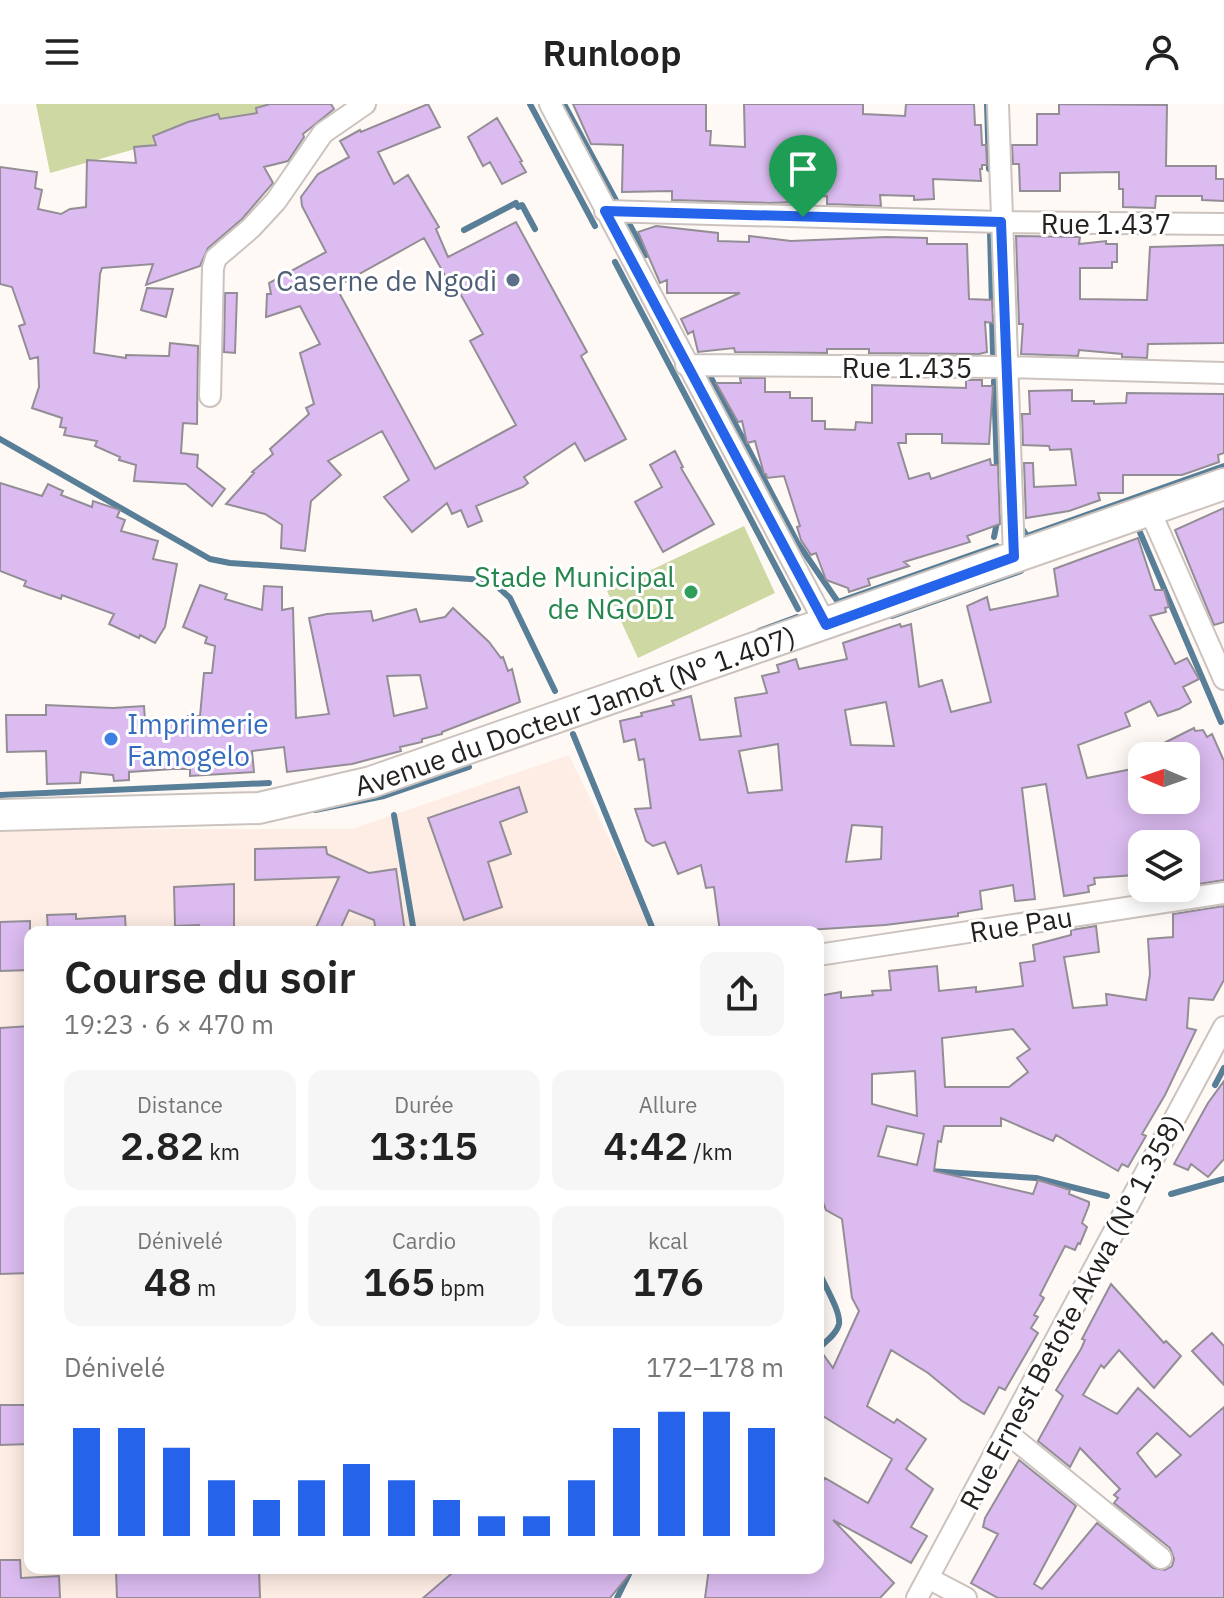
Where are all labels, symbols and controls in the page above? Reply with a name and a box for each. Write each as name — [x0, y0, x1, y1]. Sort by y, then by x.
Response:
text: Runloop — [543, 29, 681, 76]
icon: menu — [40, 30, 84, 74]
icon: person — [1140, 30, 1184, 74]
pin — [769, 135, 837, 217]
icon: arrive — [781, 147, 825, 191]
street label: Rue 1.437 — [1041, 205, 1171, 242]
place label: Caserne de Ngodi — [276, 262, 497, 299]
marker: Caserne de Ngodi — [504, 271, 522, 289]
street label: Rue 1.435 — [842, 349, 972, 386]
place label: Stade Municipal de NGODI — [474, 558, 675, 627]
marker: Stade Municipal de NGODI — [682, 583, 700, 601]
street label: Avenue du Docteur Jamot (N° 1.407) — [351, 617, 800, 804]
place label: Imprimerie Famogelo — [127, 705, 269, 774]
marker: Imprimerie Famogelo — [102, 730, 120, 748]
north arrow — [1128, 742, 1200, 814]
map controls — [1128, 742, 1200, 902]
button: layers — [1128, 830, 1200, 902]
street label: Rue Pau — [967, 898, 1075, 950]
text: Course du soir — [64, 948, 356, 1005]
button: share — [700, 952, 784, 1036]
text: 19:23 · 6 × 470 m — [64, 1007, 274, 1041]
text: Distance — [137, 1090, 223, 1119]
text: Durée — [394, 1090, 454, 1119]
text: Allure — [639, 1090, 697, 1119]
street label: Rue Ernest Betote Akwa (N° 1.358) — [951, 1108, 1191, 1516]
text: 2.82 — [120, 1119, 204, 1171]
text: 13:15 — [370, 1119, 478, 1171]
text: 4:42 — [603, 1119, 688, 1171]
text: km — [204, 1137, 240, 1166]
text: /km — [688, 1137, 733, 1166]
text: Dénivelé — [137, 1226, 223, 1255]
text: Cardio — [392, 1226, 456, 1255]
text: kcal — [648, 1226, 688, 1255]
text: 48 — [144, 1255, 192, 1307]
text: 165 — [363, 1255, 435, 1307]
text: 176 — [632, 1255, 704, 1307]
text: m — [192, 1273, 216, 1302]
text: bpm — [435, 1273, 485, 1302]
text: Dénivelé — [64, 1350, 165, 1384]
text: 172–178 m — [646, 1350, 784, 1384]

